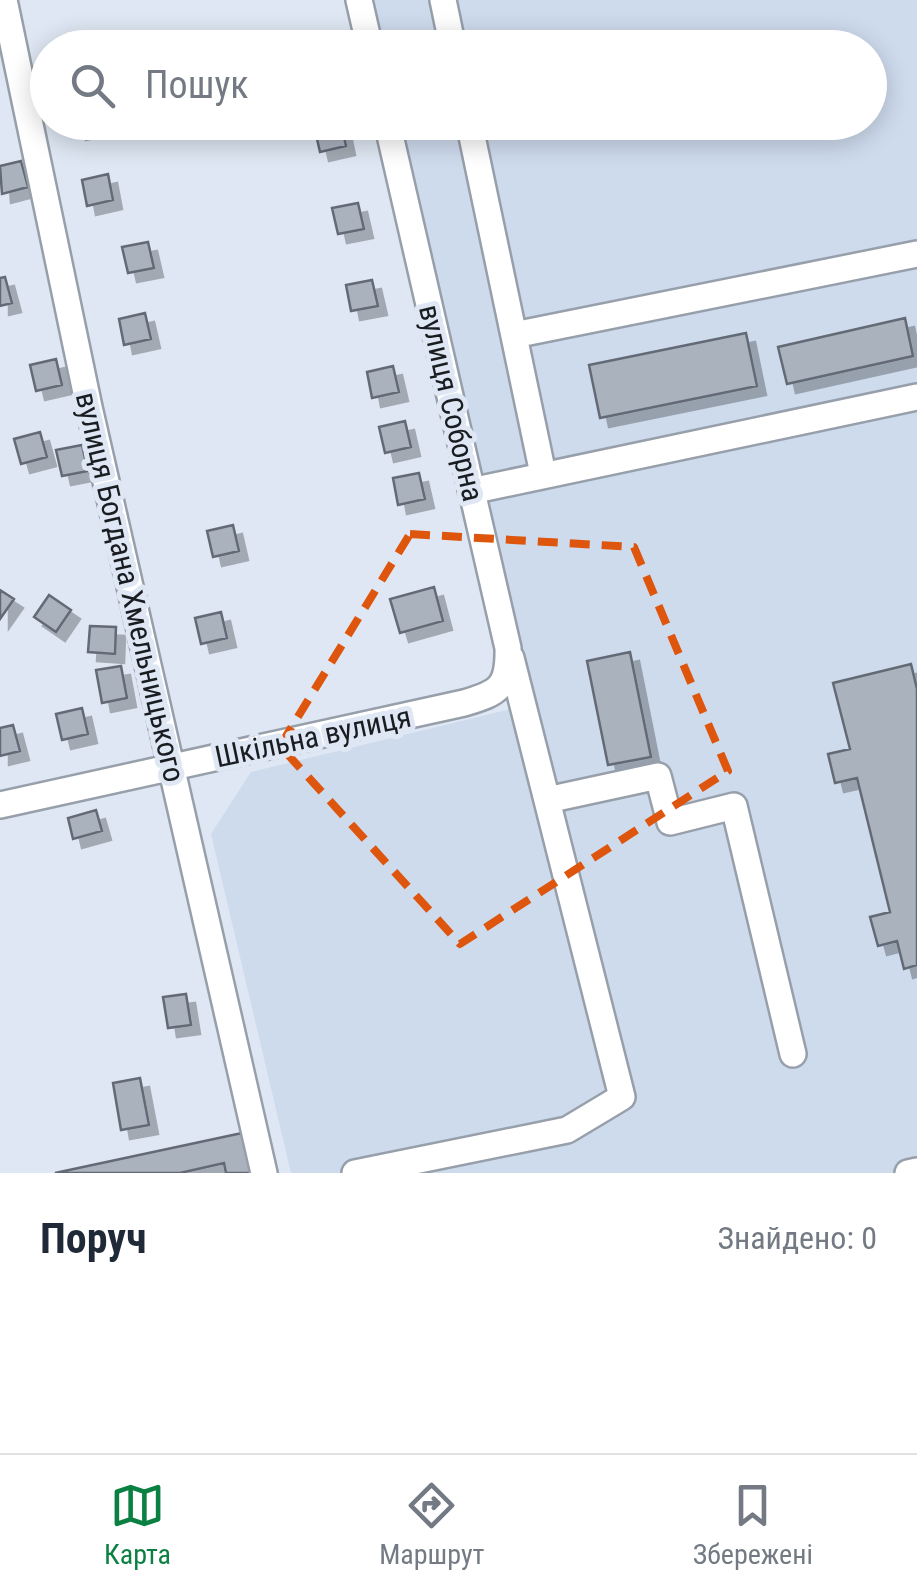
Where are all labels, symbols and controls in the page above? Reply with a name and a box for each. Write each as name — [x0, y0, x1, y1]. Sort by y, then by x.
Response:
search box — [30, 30, 887, 140]
icon: search — [65, 58, 120, 113]
text: Пошук — [145, 63, 249, 107]
street label: вулиця Соборна — [412, 301, 491, 505]
street label: вулиця Богдана Хмельницького — [69, 389, 192, 785]
street label: Шкільна вулиця — [212, 699, 414, 774]
text: Поруч — [40, 1214, 147, 1263]
text: Знайдено: 0 — [717, 1219, 877, 1257]
tab: Карта — [104, 1478, 171, 1571]
tab: Маршрут — [379, 1478, 485, 1571]
tab: Збережені — [693, 1478, 813, 1571]

